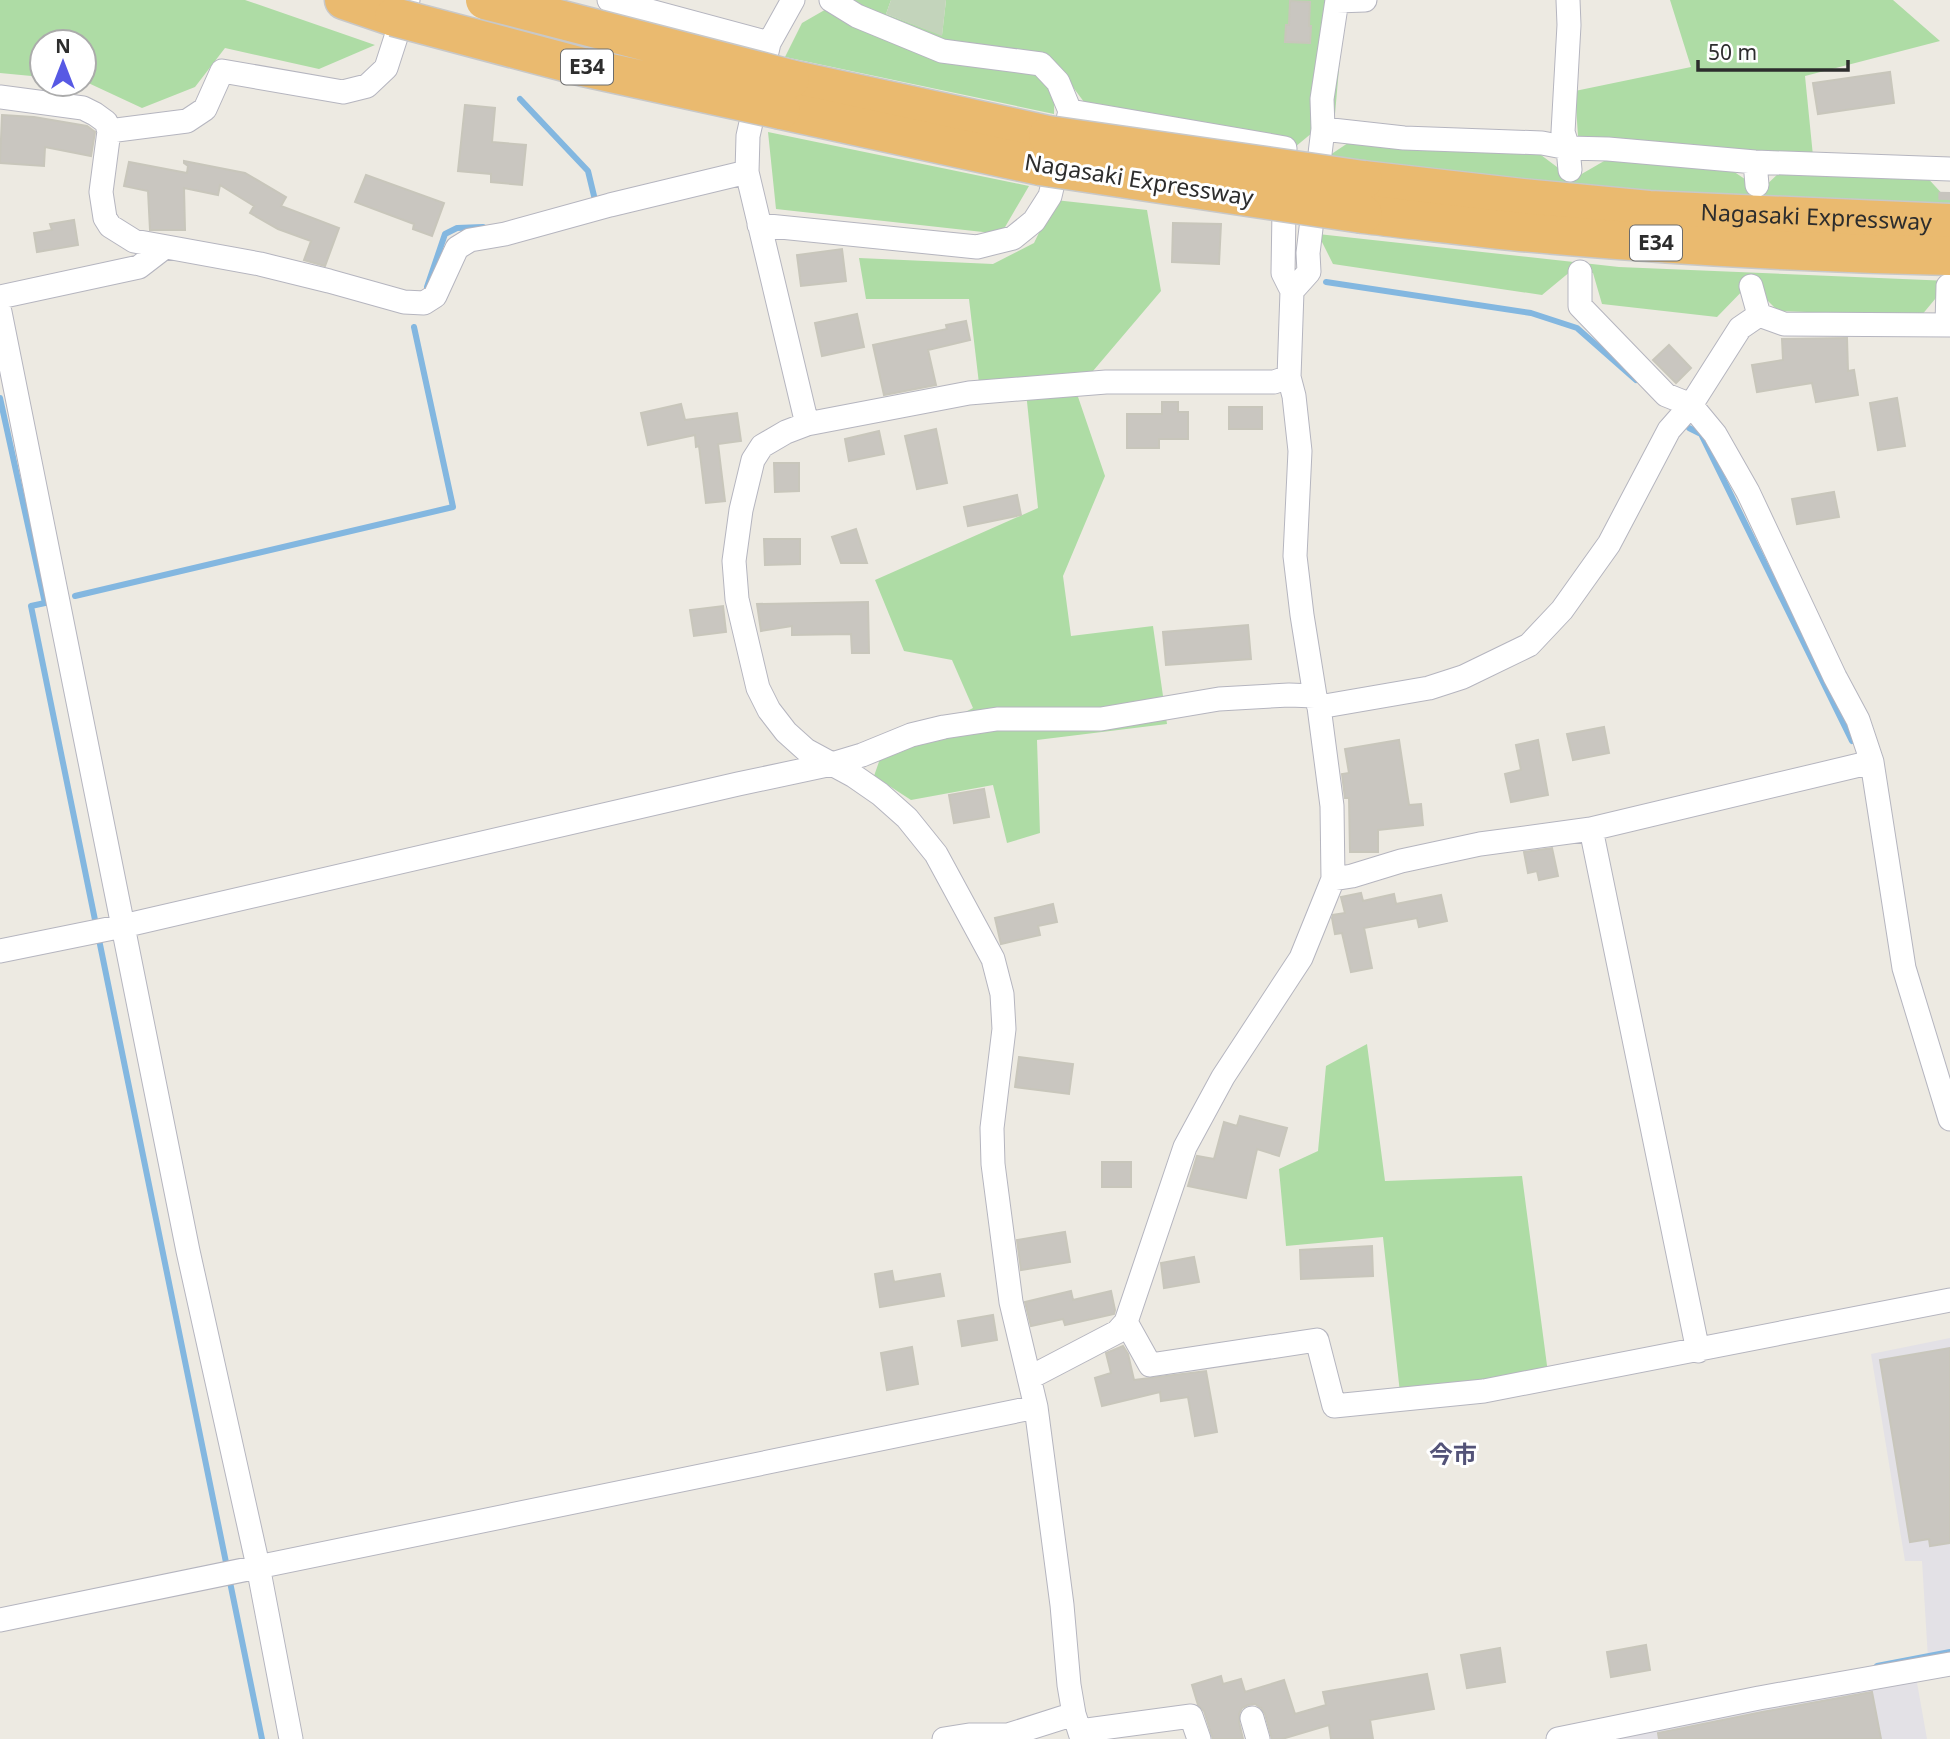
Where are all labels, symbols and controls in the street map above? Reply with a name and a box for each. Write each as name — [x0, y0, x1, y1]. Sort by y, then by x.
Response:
north arrow — [28, 28, 98, 98]
scale bar — [1698, 28, 1848, 72]
text: N — [55, 33, 71, 59]
text: 50 m — [1708, 38, 1757, 66]
road number: E34 — [561, 50, 613, 84]
street label: Nagasaki Expressway — [1022, 145, 1256, 213]
street label: Nagasaki Expressway — [1700, 195, 1933, 237]
road number: E34 — [1630, 226, 1682, 260]
district label: 今市 — [1429, 1437, 1477, 1470]

